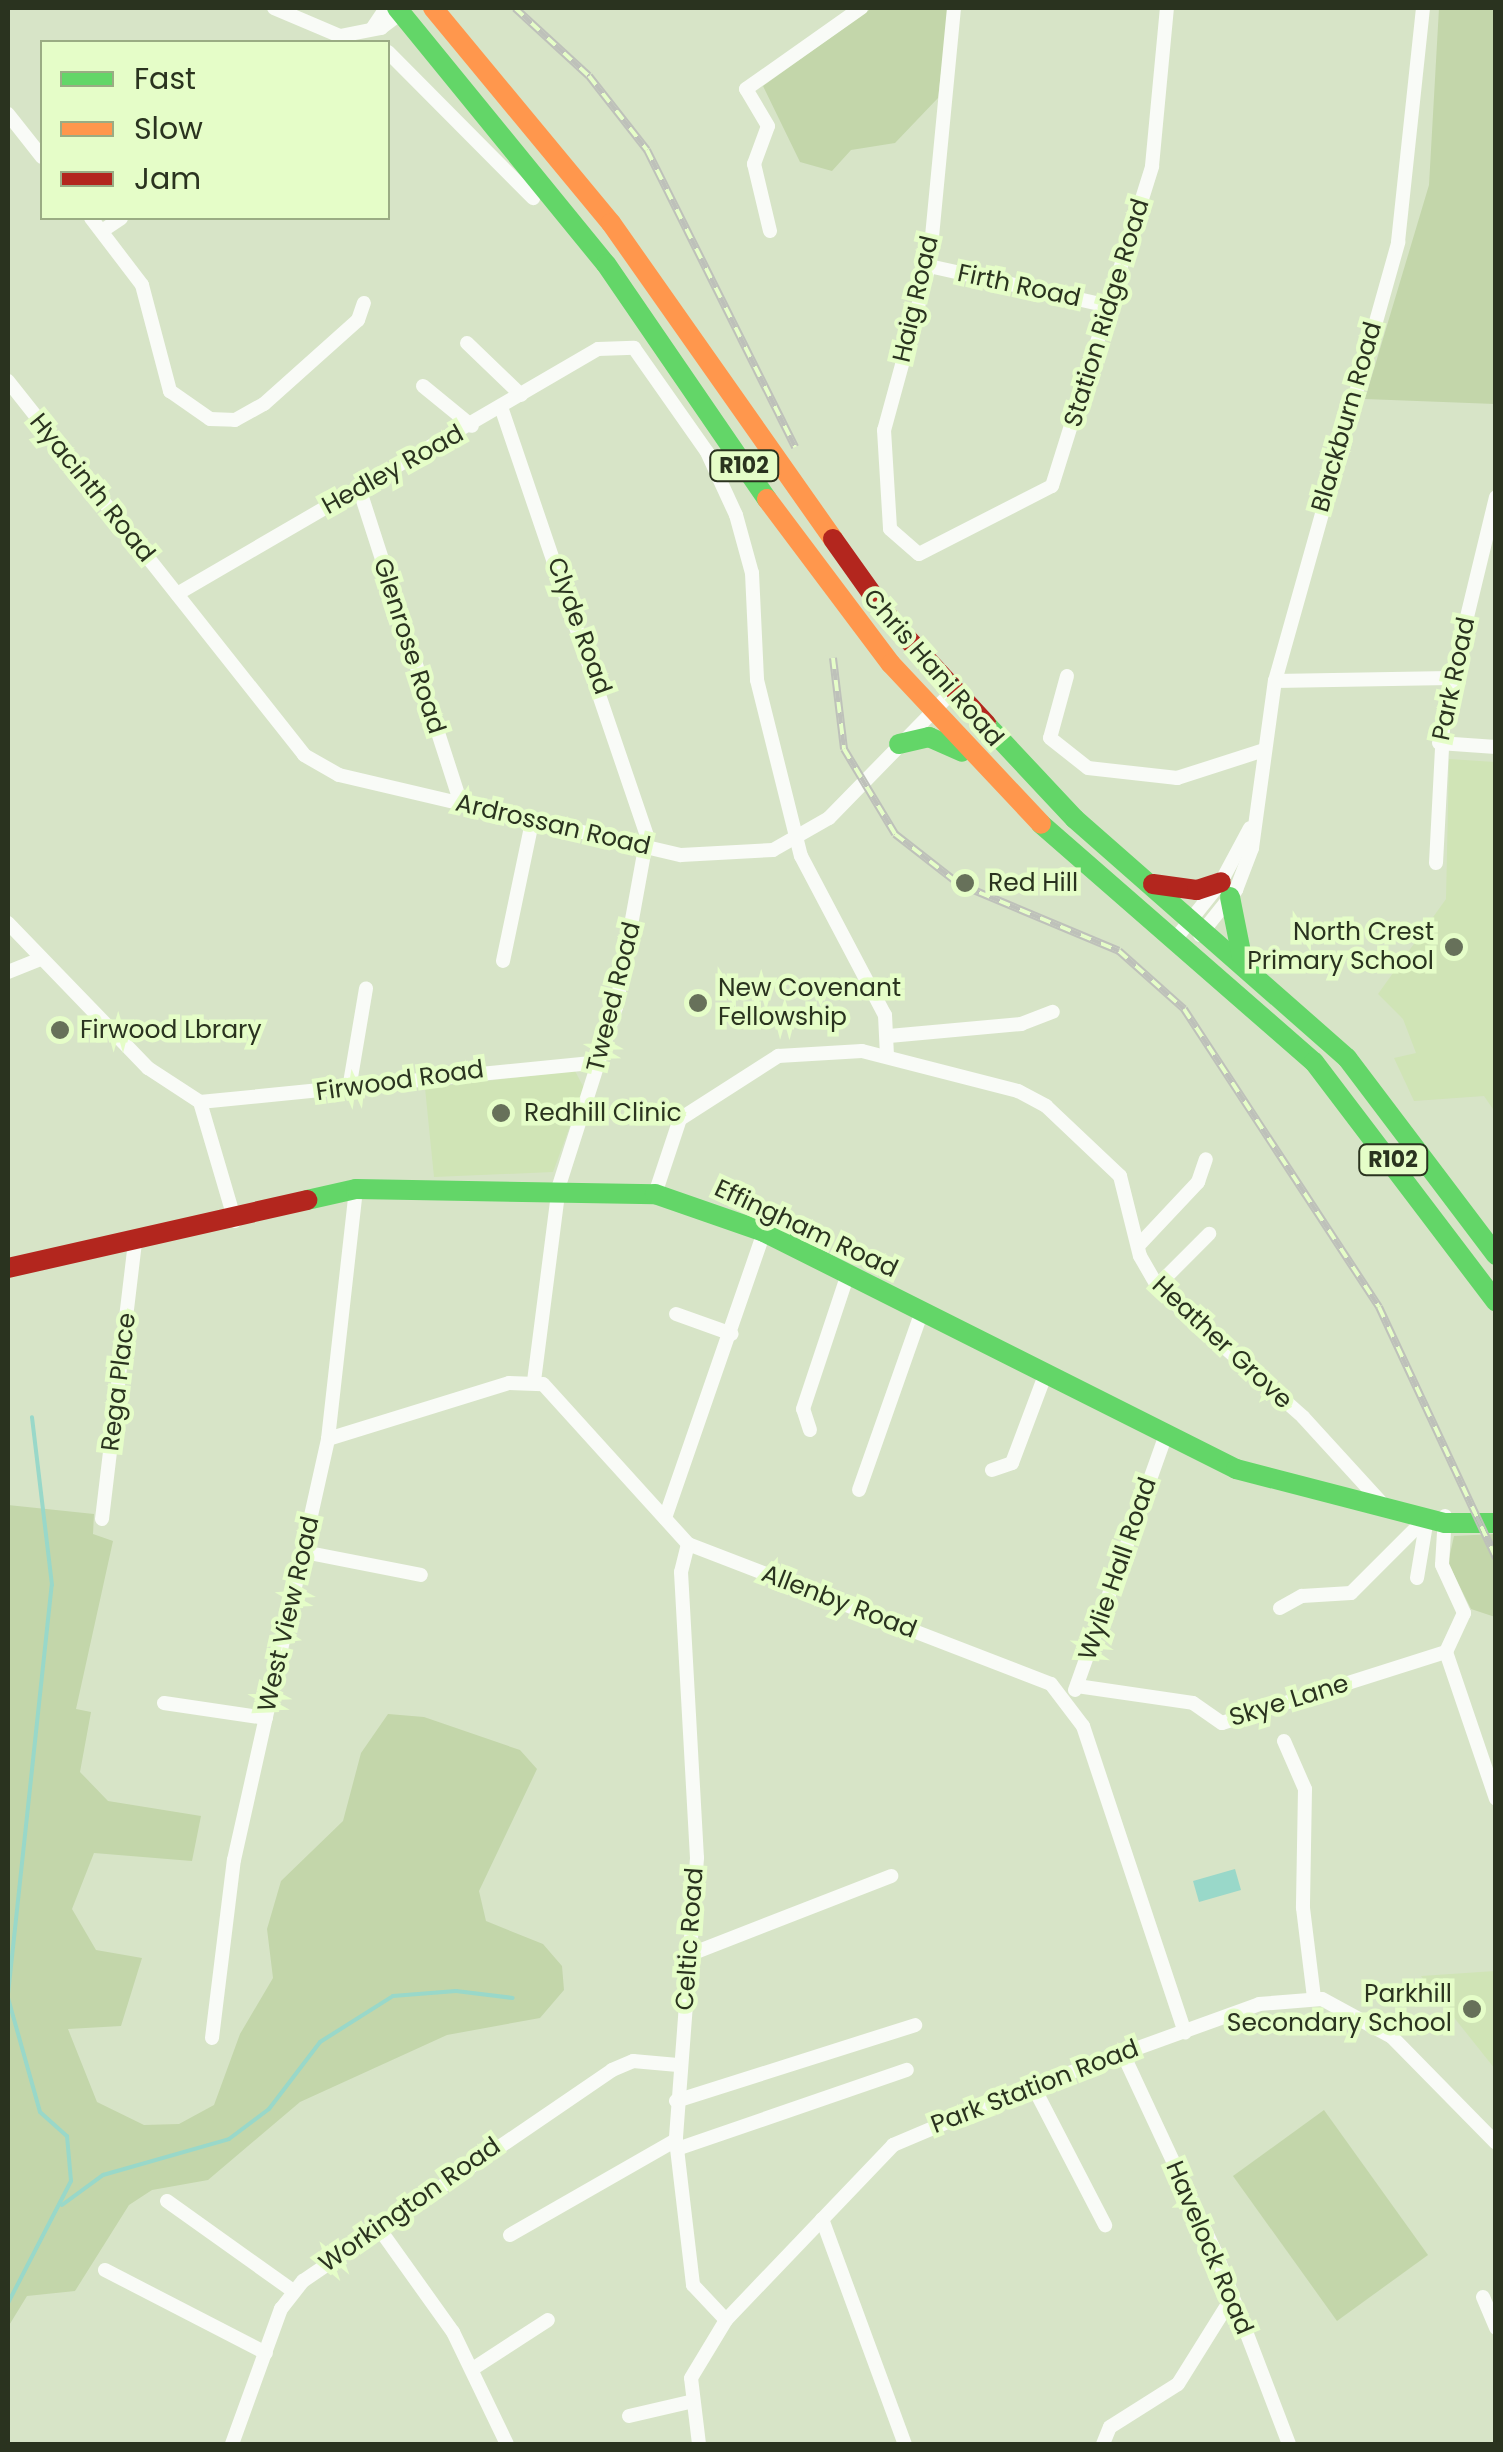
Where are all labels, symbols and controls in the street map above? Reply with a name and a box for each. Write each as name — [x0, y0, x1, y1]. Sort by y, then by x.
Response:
legend — [40, 40, 390, 220]
text: Fast — [134, 57, 196, 100]
text: Slow — [134, 107, 203, 150]
text: Jam — [134, 157, 201, 200]
street label: Station Ridge Road — [1058, 195, 1156, 431]
street label: Haig Road — [887, 233, 945, 365]
street label: Firth Road — [955, 258, 1083, 314]
street label: Blackburn Road — [1306, 319, 1388, 515]
street label: Hyacinth Road — [23, 408, 161, 568]
street label: Hedley Road — [317, 419, 469, 521]
road number: R102 — [709, 449, 779, 483]
street label: Clyde Road — [540, 553, 618, 699]
street label: Glenrose Road — [367, 555, 451, 737]
street label: Chris Hani Road — [857, 583, 1009, 753]
street label: Park Road — [1426, 615, 1482, 743]
street label: Ardrossan Road — [453, 788, 653, 862]
place label: Red Hill — [988, 868, 1078, 898]
marker: Red Hill — [952, 870, 978, 896]
place label: North Crest Primary School — [1247, 918, 1434, 977]
street label: Tweed Road — [581, 919, 647, 1075]
marker: North Crest Primary School — [1443, 936, 1465, 958]
place label: New Covenant Fellowship — [718, 974, 901, 1033]
marker: New Covenant Fellowship — [687, 992, 709, 1014]
place label: Firwood Lbrary — [80, 1015, 261, 1045]
marker: Firwood Lbrary — [49, 1019, 71, 1041]
street label: Firwood Road — [314, 1054, 486, 1108]
place label: Redhill Clinic — [524, 1098, 682, 1128]
marker: Redhill Clinic — [488, 1100, 514, 1126]
road number: R102 — [1358, 1143, 1428, 1177]
street label: Effingham Road — [710, 1173, 902, 1285]
street label: Heather Grove — [1146, 1270, 1298, 1416]
street label: Rega Place — [96, 1311, 142, 1453]
street label: Wylie Hall Road — [1073, 1474, 1163, 1664]
street label: West View Road — [252, 1513, 326, 1715]
street label: Allenby Road — [757, 1559, 921, 1645]
street label: Skye Lane — [1226, 1669, 1352, 1733]
street label: Celtic Road — [670, 1867, 710, 2011]
place label: Parkhill Secondary School — [1227, 1980, 1452, 2039]
marker: Parkhill Secondary School — [1461, 1998, 1483, 2020]
street label: Park Station Road — [927, 2034, 1143, 2140]
street label: Workington Road — [314, 2131, 506, 2279]
street label: Havelock Road — [1159, 2157, 1259, 2339]

